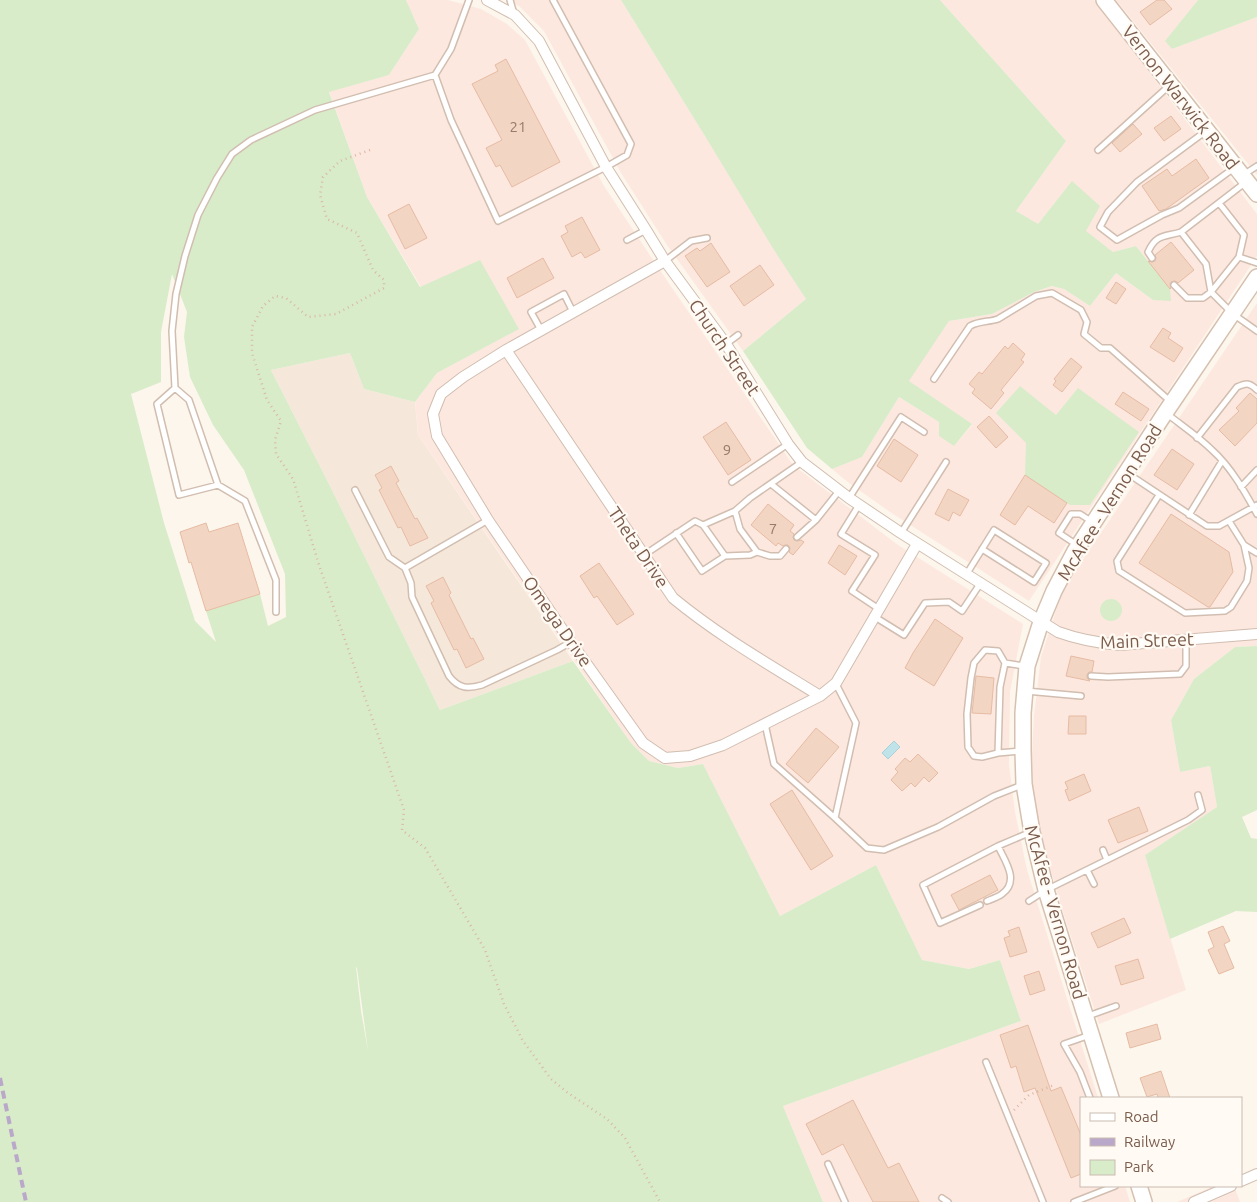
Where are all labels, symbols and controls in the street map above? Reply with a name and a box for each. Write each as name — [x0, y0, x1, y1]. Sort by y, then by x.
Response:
street label: Vernon Warwick Road — [1119, 21, 1243, 173]
house number: 21 — [510, 118, 526, 135]
street label: Church Street — [686, 295, 764, 399]
street label: McAfee - Vernon Road — [1053, 420, 1165, 584]
house number: 9 — [723, 441, 731, 458]
street label: Theta Drive — [605, 503, 673, 591]
house number: 7 — [769, 520, 777, 537]
street label: Omega Drive — [519, 572, 597, 670]
street label: Main Street — [1100, 628, 1194, 652]
street label: McAfee - Vernon Road — [1022, 823, 1090, 1001]
legend — [1080, 1097, 1242, 1187]
text: Road — [1124, 1108, 1159, 1125]
text: Railway — [1124, 1133, 1175, 1150]
text: Park — [1124, 1158, 1154, 1175]

